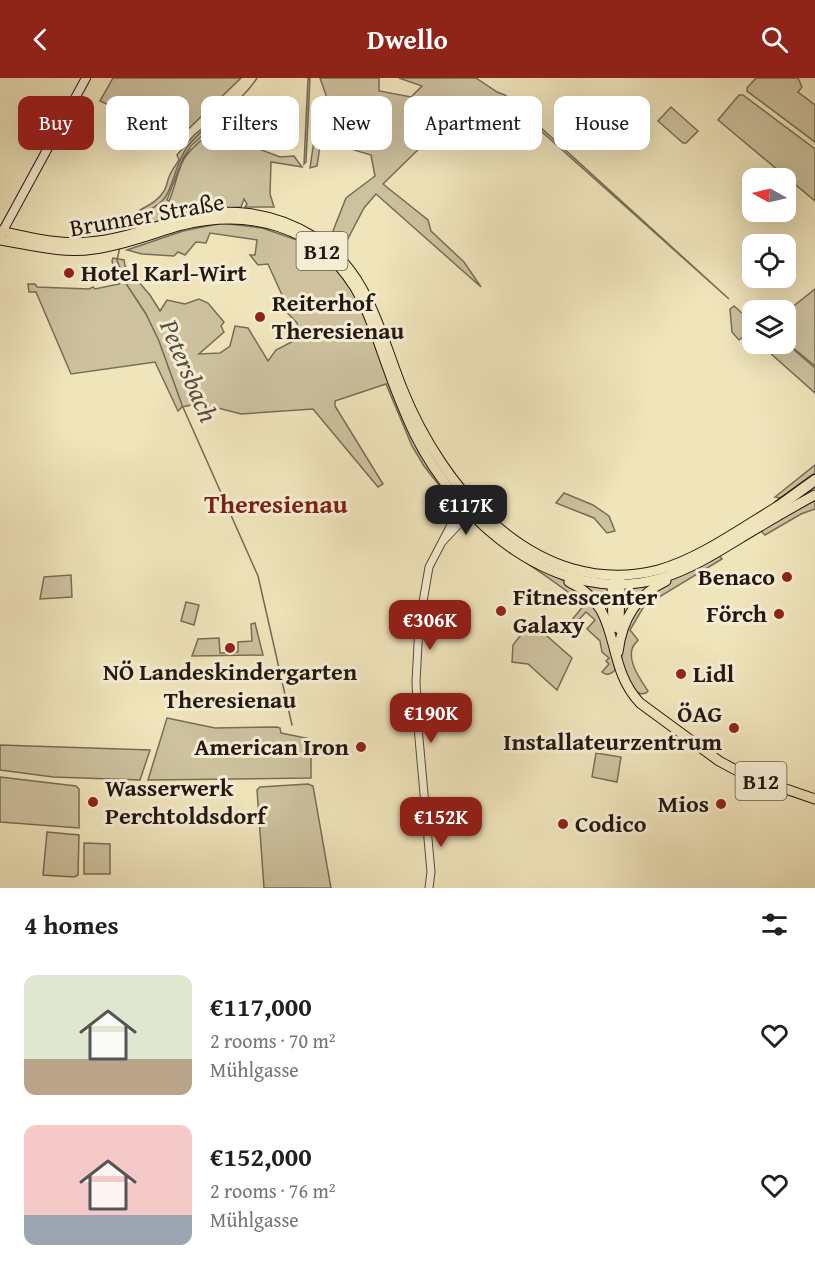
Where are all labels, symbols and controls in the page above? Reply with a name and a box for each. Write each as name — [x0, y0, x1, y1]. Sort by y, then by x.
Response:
text: Dwello — [367, 19, 448, 59]
icon: back — [24, 23, 57, 56]
icon: search — [758, 23, 791, 56]
chip: Buy — [18, 96, 94, 150]
chip: Rent — [106, 96, 189, 150]
chip: Filters — [201, 96, 299, 150]
chip: New — [311, 96, 392, 150]
chip: Apartment — [404, 96, 542, 150]
chip: House — [554, 96, 650, 150]
north arrow — [742, 168, 796, 222]
map controls — [742, 168, 796, 354]
street label: Brunner Straße — [67, 184, 227, 245]
road number: B12 — [296, 232, 348, 270]
button: locate — [742, 234, 796, 288]
place label: Hotel Karl-Wirt — [81, 255, 247, 290]
marker: Hotel Karl-Wirt — [62, 266, 76, 280]
place label: Reiterhof Theresienau — [272, 285, 405, 348]
button: layers — [742, 300, 796, 354]
marker: Reiterhof Theresienau — [253, 310, 267, 324]
water label: Petersbach — [150, 312, 229, 428]
district label: Theresienau — [204, 484, 348, 523]
pin: €117K — [424, 485, 508, 536]
text: €117K — [439, 490, 493, 519]
place label: Benaco — [698, 559, 775, 594]
marker: Benaco — [780, 570, 794, 584]
place label: Fitnesscenter Galaxy — [513, 579, 657, 642]
place label: Förch — [706, 596, 767, 631]
pin: €306K — [388, 600, 472, 651]
marker: Fitnesscenter Galaxy — [494, 604, 508, 618]
text: €306K — [403, 605, 457, 634]
marker: Förch — [772, 607, 786, 621]
marker: NÖ Landeskindergarten Theresienau — [223, 641, 237, 655]
place label: NÖ Landeskindergarten Theresienau — [103, 654, 357, 717]
place label: Lidl — [693, 656, 735, 691]
marker: Lidl — [674, 667, 688, 681]
pin: €190K — [389, 693, 473, 744]
place label: ÖAG Installateurzentrum — [503, 696, 722, 759]
text: €190K — [404, 698, 458, 727]
marker: ÖAG Installateurzentrum — [727, 721, 741, 735]
place label: American Iron — [194, 729, 349, 764]
marker: American Iron — [354, 740, 368, 754]
road number: B12 — [736, 762, 786, 800]
place label: Wasserwerk Perchtoldsdorf — [105, 770, 268, 833]
place label: Mios — [658, 786, 709, 821]
marker: Wasserwerk Perchtoldsdorf — [86, 795, 100, 809]
pin: €152K — [399, 797, 483, 848]
marker: Mios — [714, 797, 728, 811]
text: €152K — [414, 802, 468, 831]
place label: Codico — [575, 806, 647, 841]
marker: Codico — [556, 817, 570, 831]
text: 4 homes — [24, 905, 119, 944]
icon: filters — [758, 908, 791, 941]
text: €117,000 — [210, 987, 312, 1026]
icon: home — [72, 999, 144, 1071]
icon: heart — [758, 1019, 791, 1052]
text: 2 rooms · 70 m² — [210, 1026, 336, 1055]
text: Mühlgasse — [210, 1055, 299, 1084]
text: €152,000 — [210, 1137, 312, 1176]
icon: home — [72, 1149, 144, 1221]
icon: heart — [758, 1169, 791, 1202]
text: 2 rooms · 76 m² — [210, 1176, 336, 1205]
text: Mühlgasse — [210, 1205, 299, 1234]

